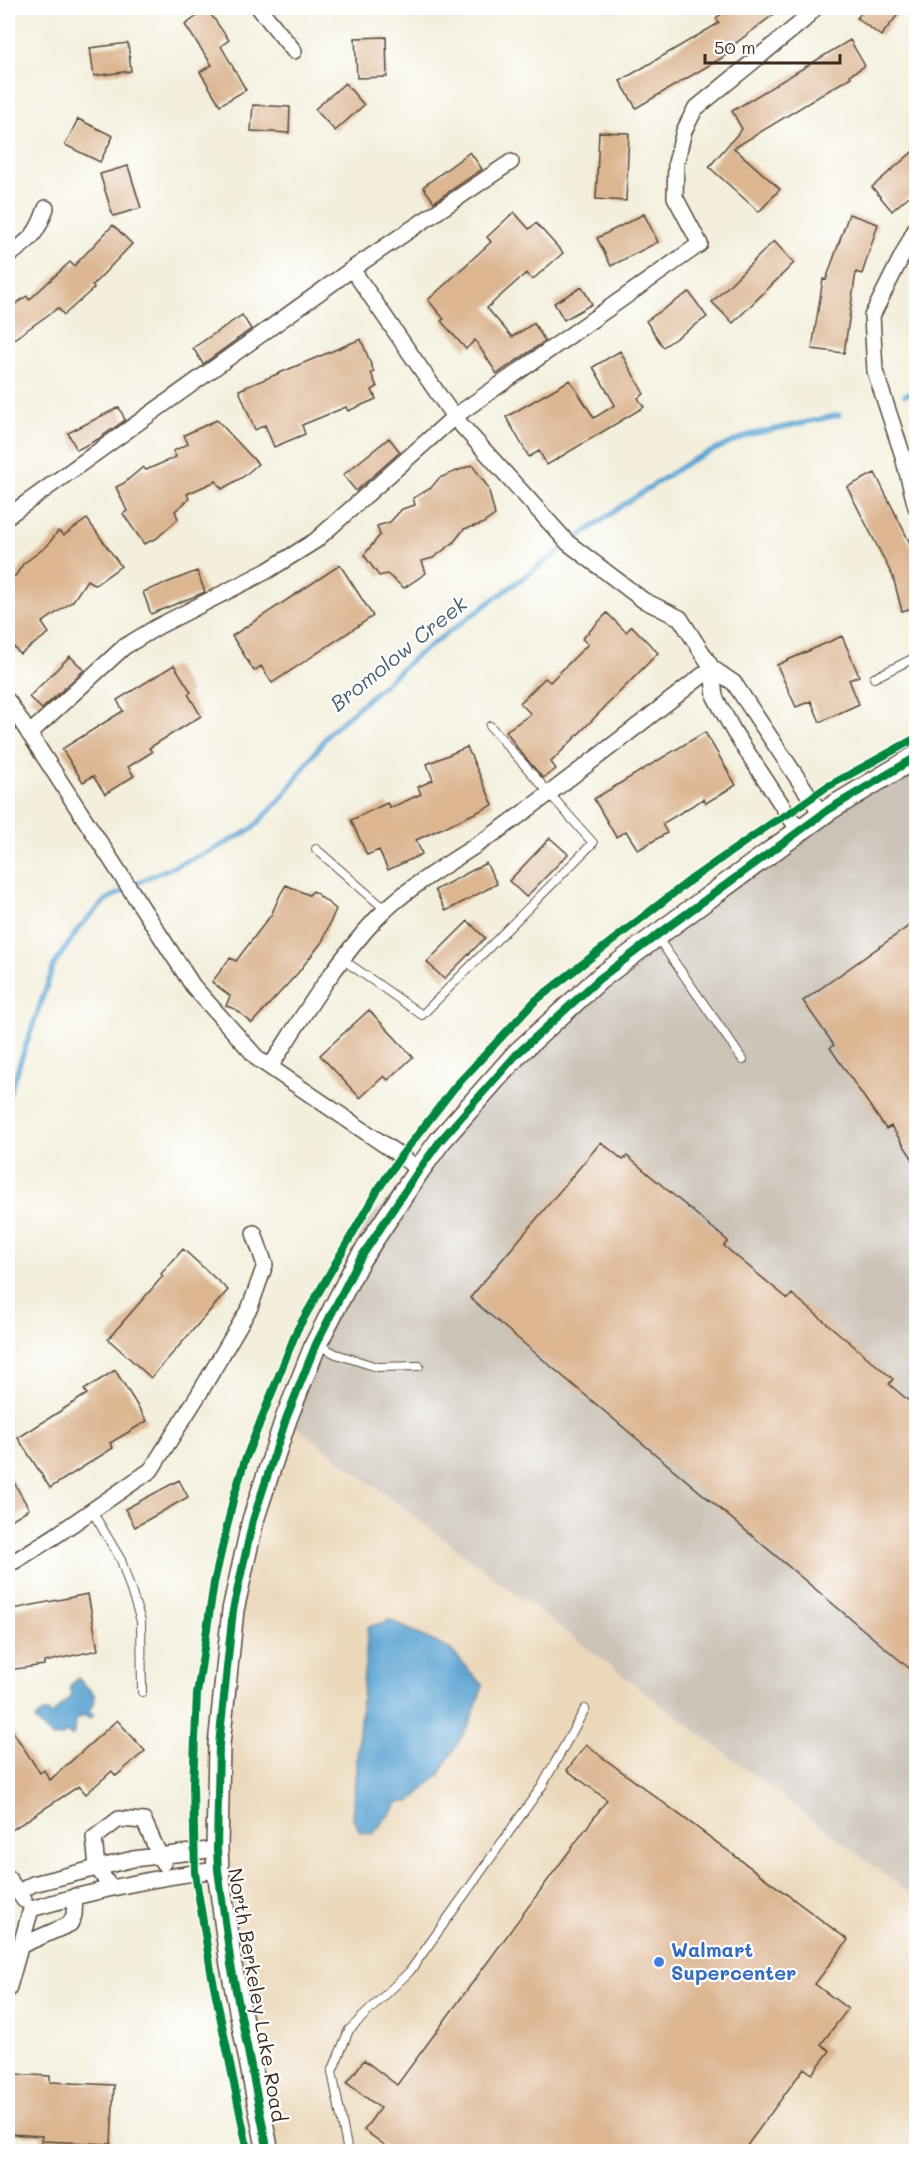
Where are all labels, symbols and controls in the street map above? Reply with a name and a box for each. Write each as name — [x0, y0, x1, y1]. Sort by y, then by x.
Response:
scale bar — [705, 27, 840, 65]
text: 50 m — [714, 35, 756, 59]
water label: Bromolow Creek — [324, 589, 473, 716]
street label: North Berkeley Lake Road — [223, 1866, 293, 2124]
place label: Walmart Supercenter — [671, 1936, 797, 1985]
marker: Walmart Supercenter — [652, 1955, 666, 1969]

